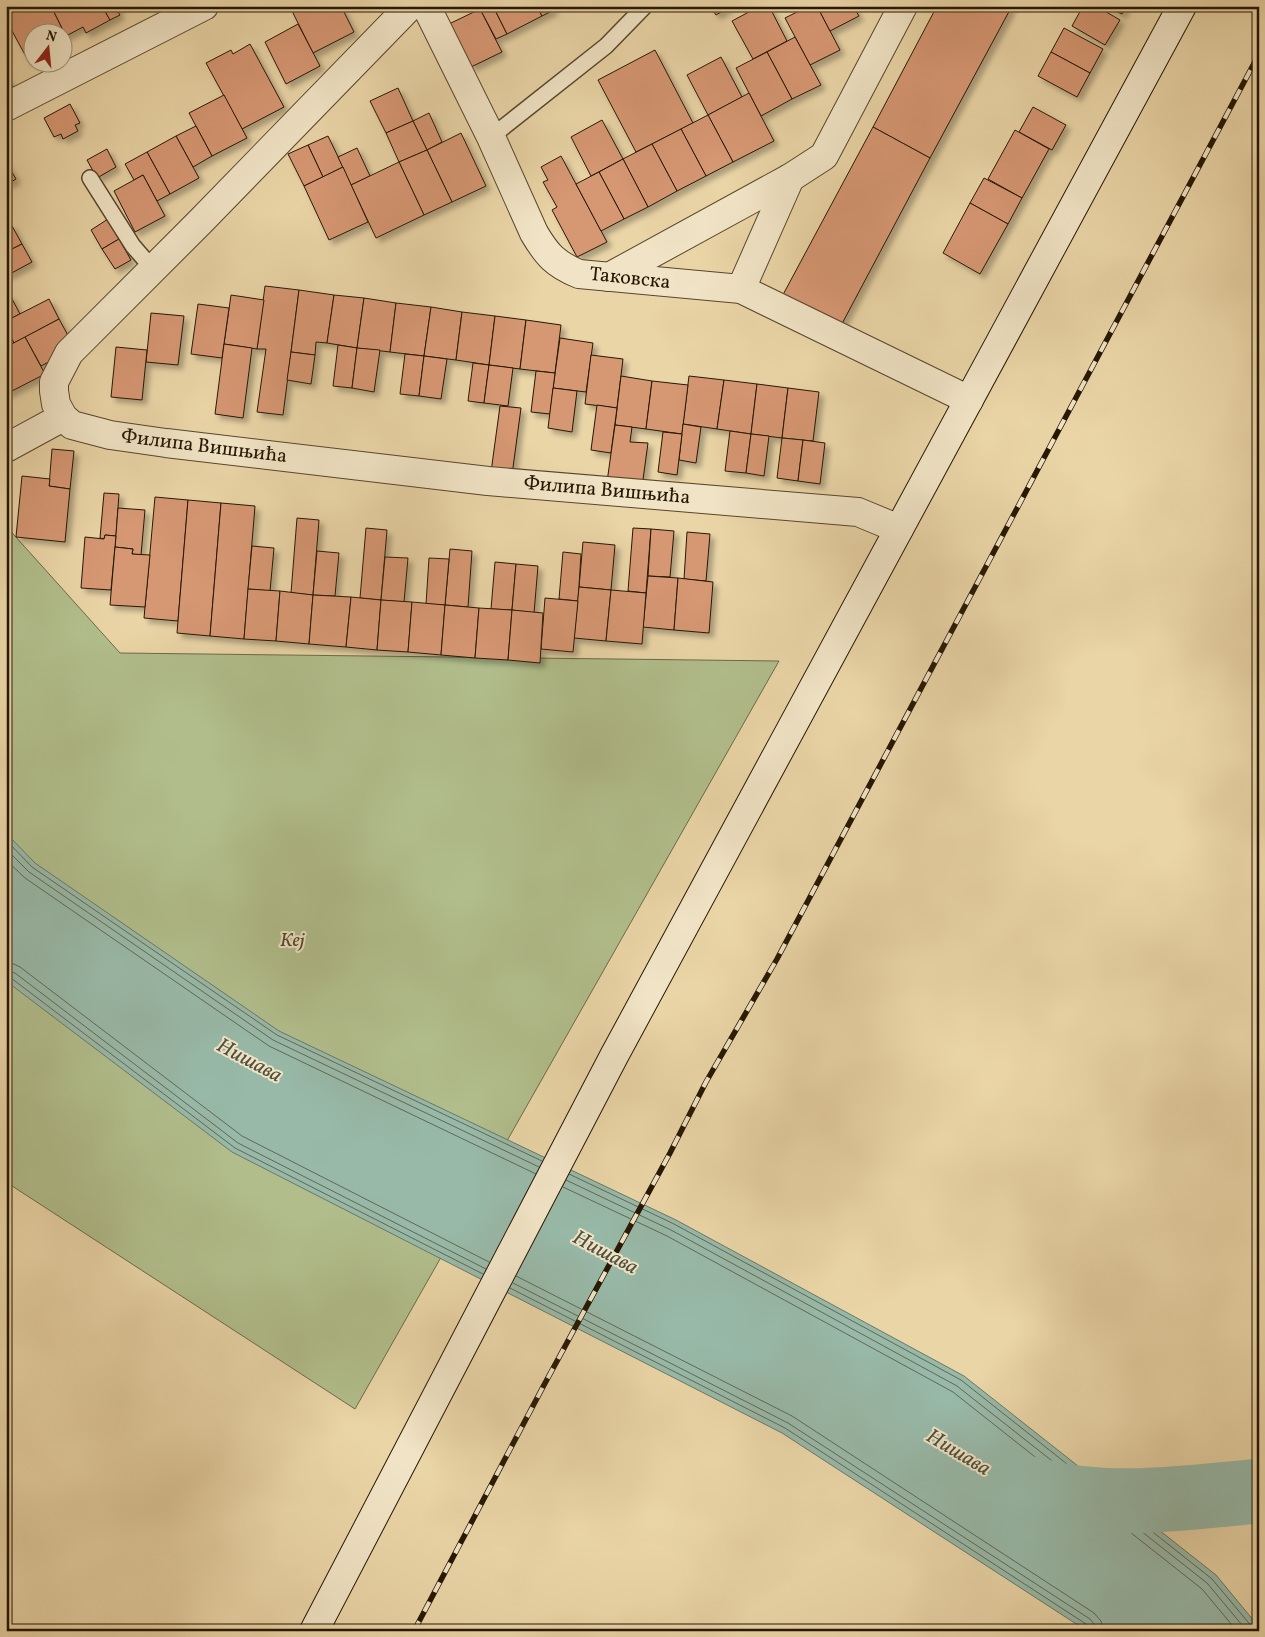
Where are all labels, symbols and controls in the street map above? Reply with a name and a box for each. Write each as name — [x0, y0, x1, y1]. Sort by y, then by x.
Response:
north arrow — [22, 22, 72, 72]
text: N — [44, 26, 59, 47]
street label: Таковска — [588, 261, 672, 297]
street label: Филипа Вишњића — [119, 423, 289, 471]
street label: Филипа Вишњића — [522, 470, 692, 512]
park label: Кеј — [280, 927, 306, 955]
water label: Нишава — [211, 1032, 287, 1090]
water label: Нишава — [567, 1224, 643, 1282]
water label: Нишава — [920, 1422, 996, 1484]

